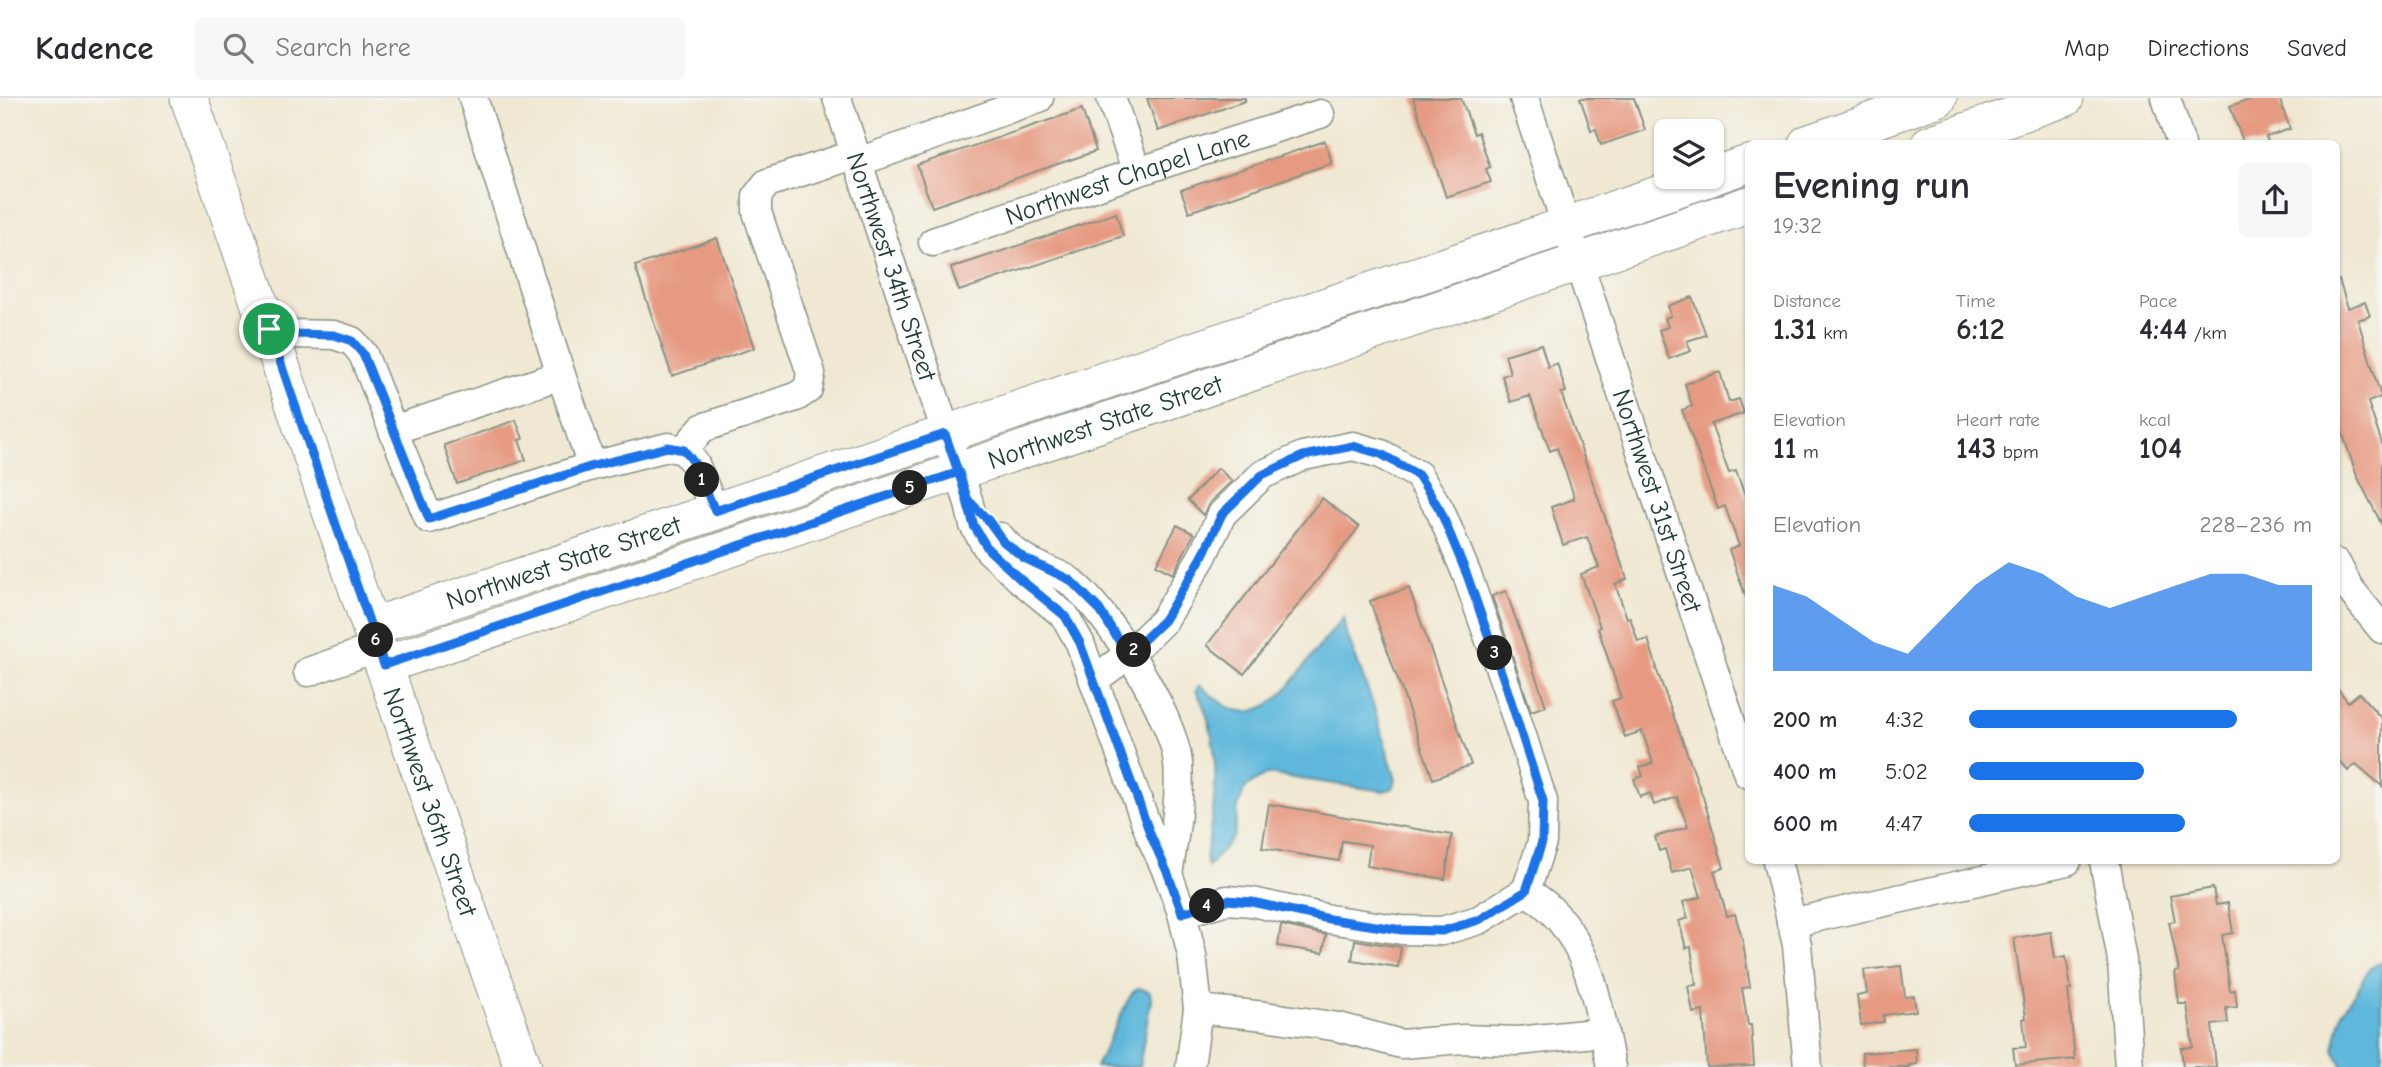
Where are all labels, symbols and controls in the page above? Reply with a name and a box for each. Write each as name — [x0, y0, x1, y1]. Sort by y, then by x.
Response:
search box — [195, 17, 685, 80]
text: Kadence — [35, 29, 153, 67]
icon: search — [219, 29, 257, 67]
text: Search here — [275, 33, 411, 63]
text: Map — [2064, 34, 2110, 62]
text: Directions — [2148, 34, 2249, 62]
text: Saved — [2287, 34, 2347, 62]
map controls — [1654, 119, 1724, 189]
button: layers — [1654, 119, 1724, 189]
street label: Northwest Chapel Lane — [1001, 123, 1253, 232]
street label: Northwest 34th Street — [840, 149, 943, 386]
button: share — [2238, 163, 2312, 237]
text: Evening run — [1773, 164, 1970, 208]
text: 19:32 — [1773, 212, 1822, 239]
text: Distance — [1773, 290, 1841, 312]
text: Time — [1956, 290, 1995, 312]
text: Pace — [2139, 290, 2177, 312]
pin — [239, 299, 299, 359]
icon: arrive — [250, 310, 288, 348]
text: 1.31 — [1773, 312, 1817, 347]
text: 6:12 — [1956, 312, 2005, 347]
text: 4:44 — [2139, 312, 2187, 347]
text: km — [1817, 322, 1848, 344]
text: /km — [2187, 322, 2227, 344]
street label: Northwest State Street — [984, 369, 1228, 476]
street label: Northwest 31st Street — [1606, 385, 1708, 618]
text: Elevation — [1773, 409, 1846, 431]
text: Heart rate — [1956, 409, 2040, 431]
text: kcal — [2139, 409, 2171, 431]
text: 11 — [1773, 431, 1797, 466]
text: 143 — [1956, 431, 1996, 466]
text: 104 — [2139, 431, 2182, 466]
text: m — [1797, 441, 1819, 463]
text: bpm — [1996, 441, 2039, 463]
pin: 1 — [684, 462, 720, 498]
text: 1 — [698, 468, 705, 490]
pin: 5 — [892, 470, 928, 506]
text: 5 — [904, 476, 915, 498]
street label: Northwest State Street — [443, 510, 686, 617]
text: Elevation — [1773, 511, 1861, 538]
text: 228–236 m — [2199, 511, 2312, 538]
pin: 6 — [358, 622, 394, 658]
text: 6 — [371, 628, 380, 650]
pin: 2 — [1116, 632, 1152, 668]
pin: 3 — [1478, 636, 1512, 670]
text: 2 — [1129, 638, 1138, 660]
text: 3 — [1490, 641, 1499, 663]
street label: Northwest 36th Street — [376, 684, 483, 922]
text: 200 m — [1773, 706, 1837, 733]
text: 4:32 — [1885, 706, 1924, 733]
text: 400 m — [1773, 758, 1837, 785]
text: 5:02 — [1885, 758, 1928, 785]
text: 600 m — [1773, 810, 1838, 837]
text: 4:47 — [1885, 810, 1922, 837]
pin: 4 — [1190, 888, 1224, 924]
text: 4 — [1202, 894, 1211, 916]

